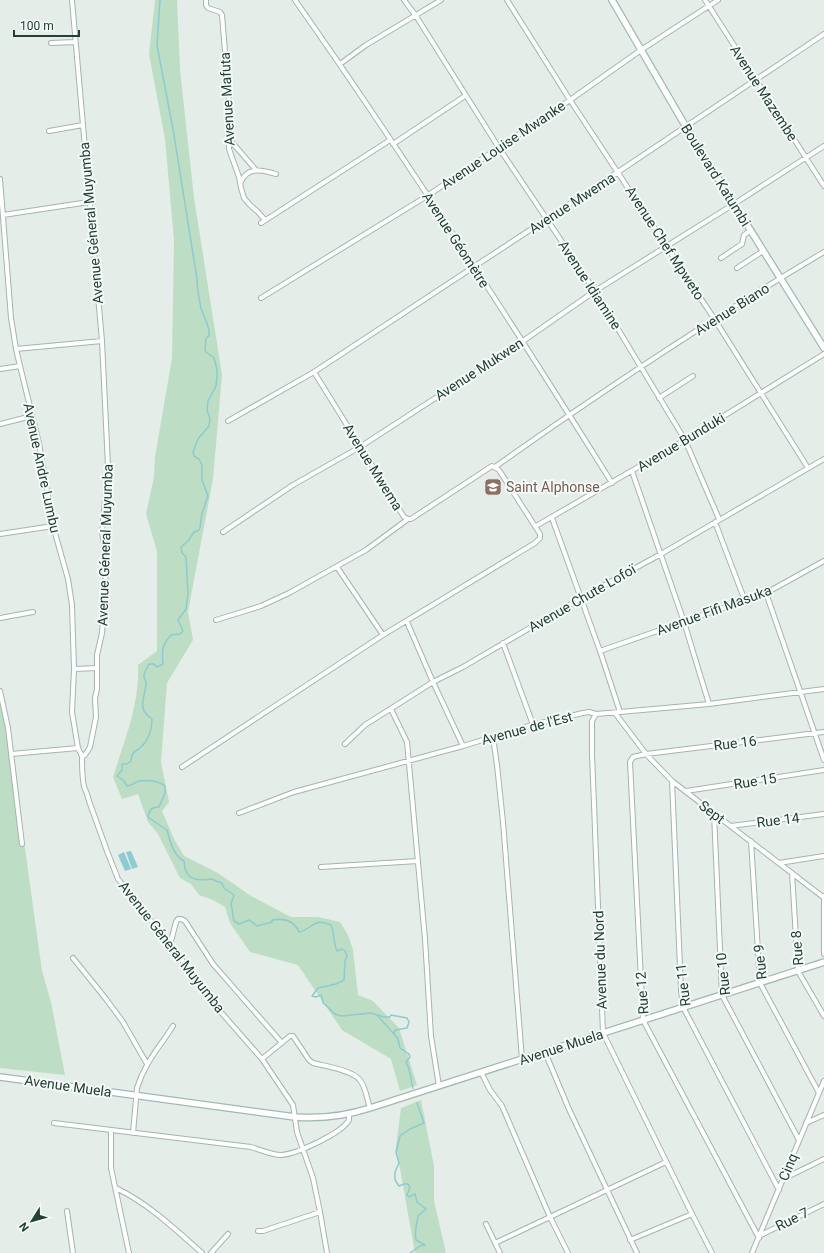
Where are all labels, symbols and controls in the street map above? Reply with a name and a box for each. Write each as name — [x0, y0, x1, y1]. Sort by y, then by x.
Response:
scale bar — [14, 12, 79, 38]
text: 100 m — [20, 19, 54, 33]
street label: Avenue Mazembe — [727, 42, 801, 144]
street label: Avenue Mafuta — [217, 52, 237, 146]
street label: Avenue Louise Mwanke — [438, 97, 568, 193]
street label: Boulevard Katumbi — [678, 121, 754, 229]
street label: Avenue Géneral Muyumba — [76, 141, 106, 305]
street label: Avenue Mwema — [526, 169, 618, 237]
street label: Avenue Chef Mpweto — [622, 183, 708, 303]
street label: Avenue Géomètre — [419, 189, 493, 291]
street label: Avenue Idiamine — [555, 238, 625, 332]
street label: Avenue Biano — [692, 280, 772, 338]
street label: Avenue Mukwen — [432, 335, 526, 403]
street label: Avenue Andre Lumbu — [20, 402, 64, 534]
street label: Avenue Bunduki — [634, 410, 728, 474]
street label: Avenue Mwema — [340, 421, 406, 513]
street label: Avenue Géneral Muyumba — [94, 464, 116, 626]
school or university icon: Saint Alphonse — [483, 477, 503, 497]
place label: Saint Alphonse — [506, 479, 600, 495]
street label: Avenue Chute Lofoï — [526, 561, 639, 635]
street label: Avenue Fifi Masuka — [654, 582, 774, 638]
street label: Avenue de l'Est — [480, 708, 575, 748]
street label: Rue 16 — [713, 732, 757, 754]
street label: Rue 15 — [733, 770, 778, 792]
street label: Sept — [696, 797, 728, 827]
street label: Rue 14 — [756, 809, 800, 831]
street label: Avenue Géneral Muyumba — [116, 878, 228, 1016]
street label: Avenue du Nord — [590, 910, 610, 1010]
street label: Rue 8 — [788, 930, 806, 966]
street label: Rue 9 — [750, 944, 770, 980]
street label: Rue 10 — [713, 952, 733, 996]
street label: Rue 11 — [672, 963, 694, 1007]
street label: Rue 12 — [633, 971, 651, 1015]
street label: Avenue Muela — [517, 1026, 605, 1068]
street label: Avenue Muela — [23, 1072, 113, 1100]
street label: Cinq — [775, 1151, 801, 1183]
north arrow — [12, 1201, 52, 1241]
street label: Rue 7 — [773, 1204, 811, 1234]
text: N — [17, 1220, 32, 1234]

